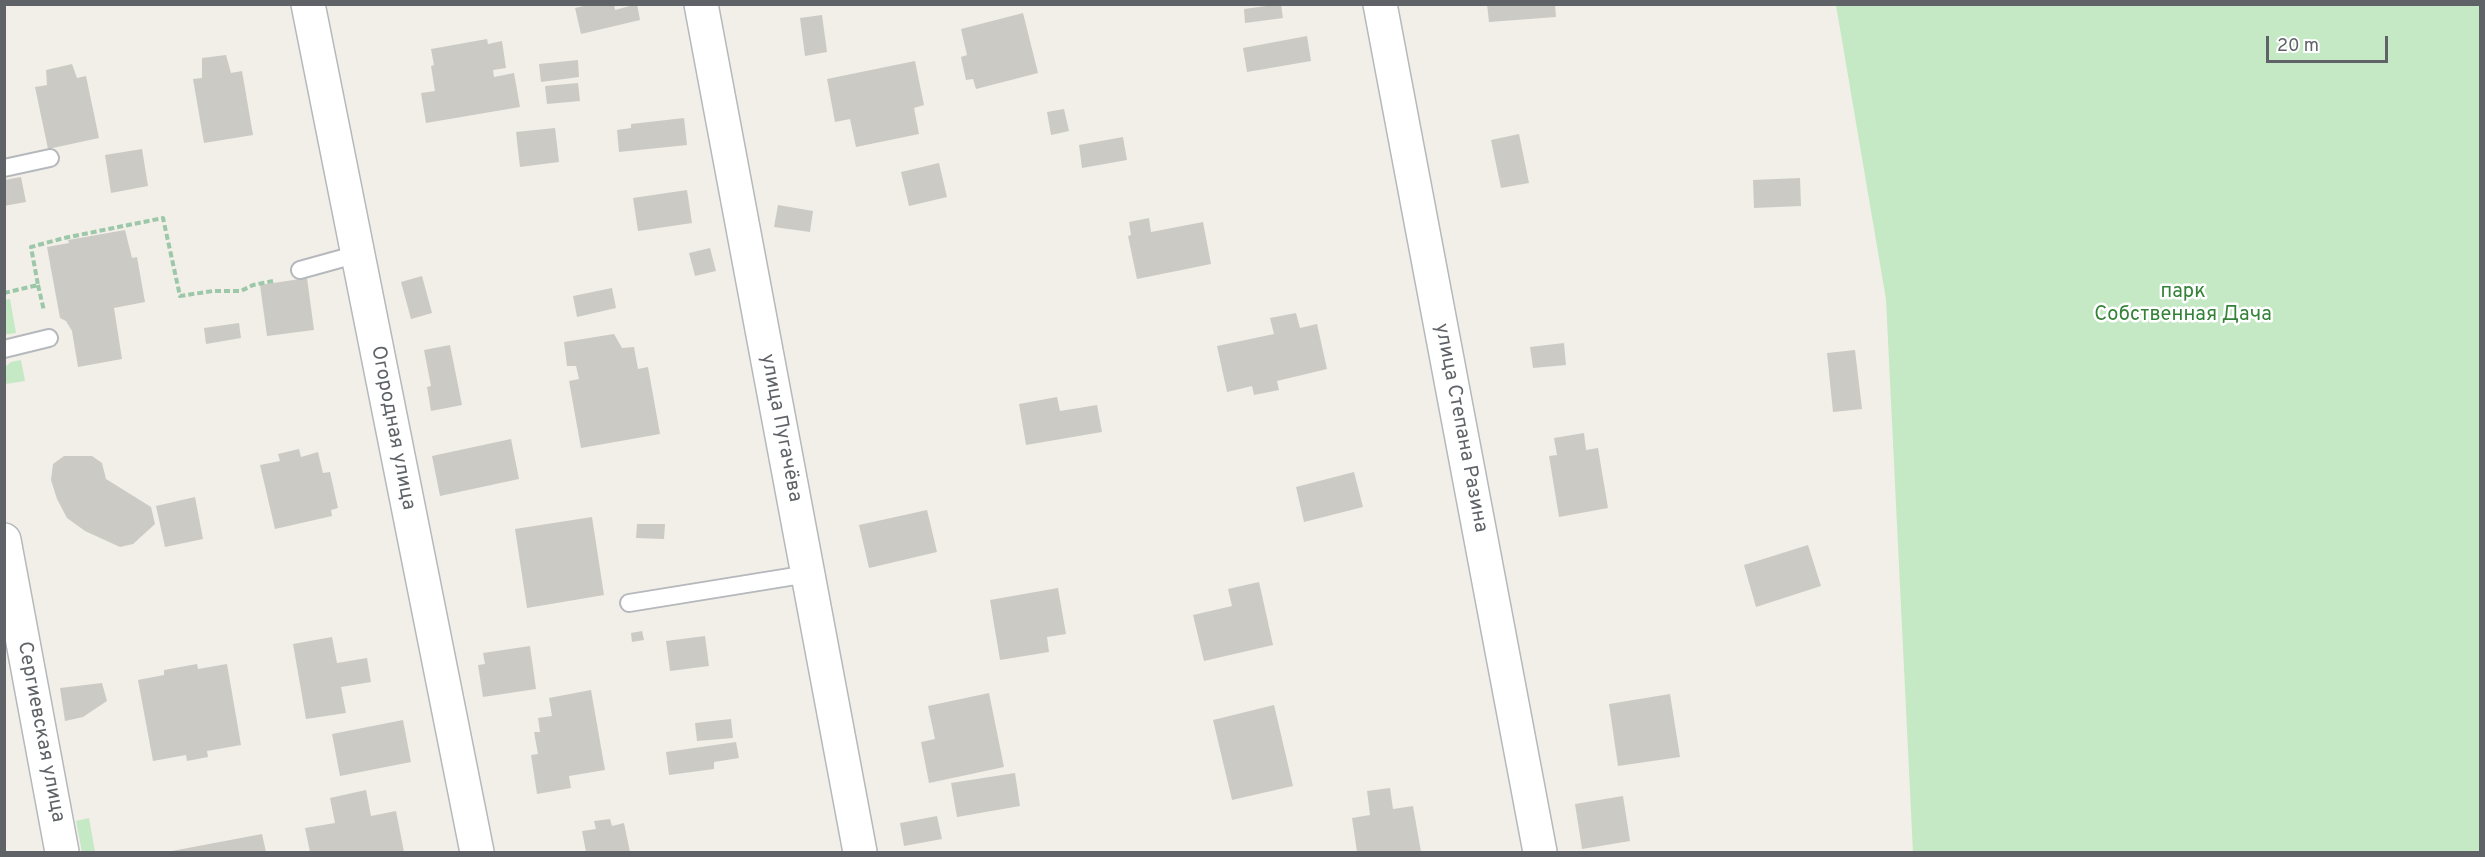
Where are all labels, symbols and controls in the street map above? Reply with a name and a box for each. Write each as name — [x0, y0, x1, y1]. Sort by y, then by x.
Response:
scale bar — [2269, 24, 2390, 62]
text: 20 m — [2277, 35, 2319, 58]
park label: парк Собственная Дача — [2094, 281, 2272, 328]
street label: улица Степана Разина — [1428, 321, 1492, 535]
street label: Огородная улица — [364, 344, 420, 512]
street label: улица Пугачёва — [754, 352, 806, 504]
street label: Сергиевская улица — [11, 640, 69, 824]

